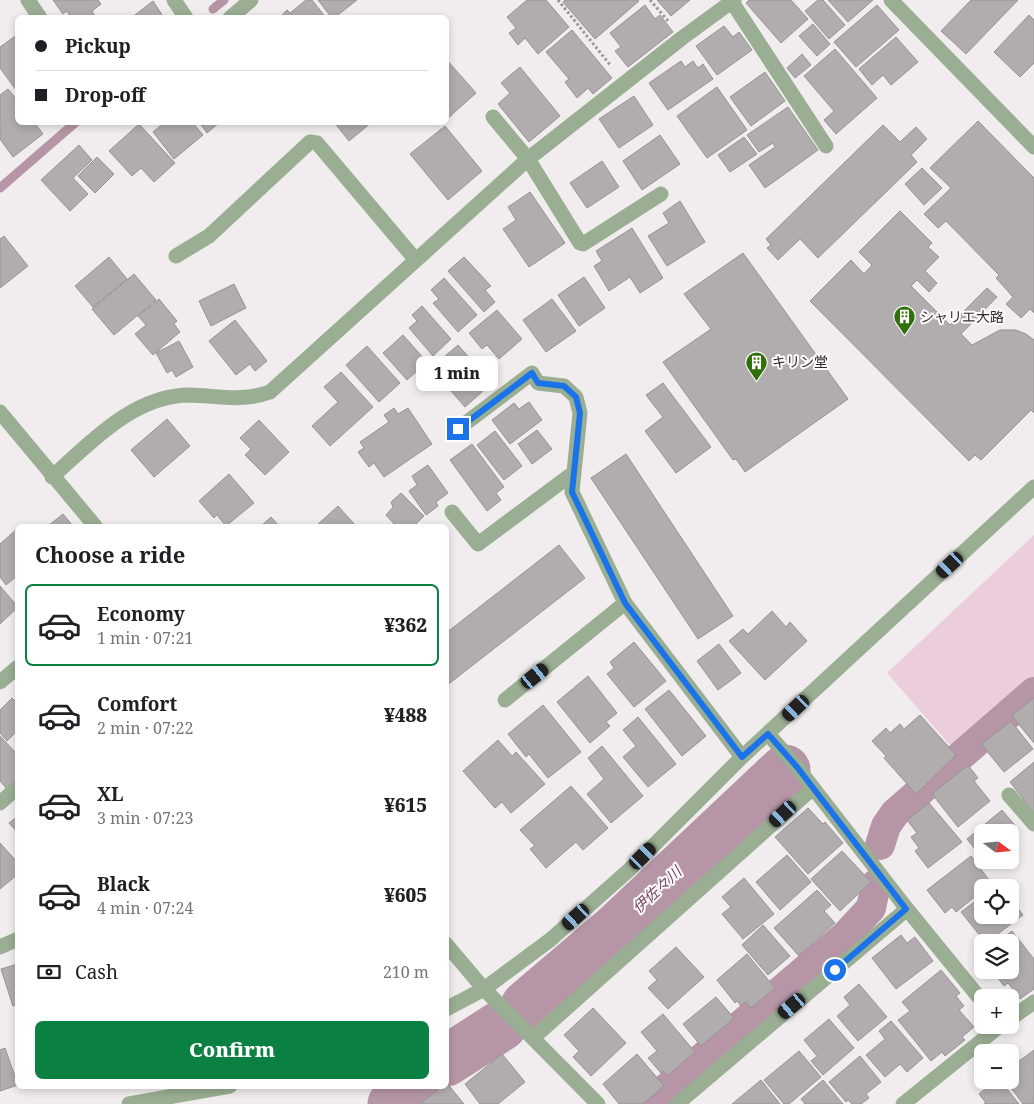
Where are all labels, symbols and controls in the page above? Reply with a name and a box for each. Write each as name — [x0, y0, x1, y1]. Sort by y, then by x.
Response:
text: Pickup — [65, 33, 131, 59]
text: Drop-off — [65, 82, 145, 108]
building icon: シャリエ大路 — [892, 305, 916, 336]
place label: シャリエ大路 — [920, 307, 1004, 326]
building icon: キリン堂 — [744, 350, 768, 381]
place label: キリン堂 — [772, 352, 828, 371]
callout: 1 min — [417, 356, 499, 392]
text: 1 min — [434, 362, 480, 384]
route end — [447, 418, 469, 440]
text: Choose a ride — [35, 539, 185, 569]
car — [933, 549, 966, 581]
text: Economy — [97, 601, 185, 627]
icon: car — [37, 603, 82, 648]
text: ¥362 — [384, 612, 427, 638]
text: 1 min · 07:21 — [97, 627, 193, 649]
car — [518, 661, 551, 691]
text: Comfort — [97, 691, 177, 717]
car — [779, 692, 812, 724]
icon: car — [37, 693, 82, 738]
text: ¥488 — [384, 702, 427, 728]
text: 2 min · 07:22 — [97, 717, 193, 739]
text: XL — [97, 781, 123, 807]
icon: car — [37, 783, 82, 828]
text: ¥615 — [384, 792, 427, 818]
car — [766, 798, 799, 830]
text: 3 min · 07:23 — [97, 807, 193, 829]
north arrow — [974, 824, 1019, 869]
map controls — [974, 824, 1019, 1089]
car — [627, 840, 658, 872]
water label: 伊佐々川 — [628, 860, 687, 917]
text: Black — [97, 871, 150, 897]
icon: car — [37, 873, 82, 918]
button: locate — [974, 879, 1019, 924]
text: ¥605 — [384, 882, 427, 908]
text: 4 min · 07:24 — [97, 897, 193, 919]
car — [559, 901, 592, 933]
button: layers — [974, 934, 1019, 979]
icon: cash — [35, 958, 63, 986]
text: Cash — [75, 959, 118, 985]
route start — [824, 959, 846, 981]
text: 210 m — [383, 961, 429, 983]
button: + — [974, 989, 1019, 1034]
car — [775, 991, 808, 1021]
button: Confirm — [35, 1021, 429, 1079]
button: − — [974, 1044, 1019, 1089]

